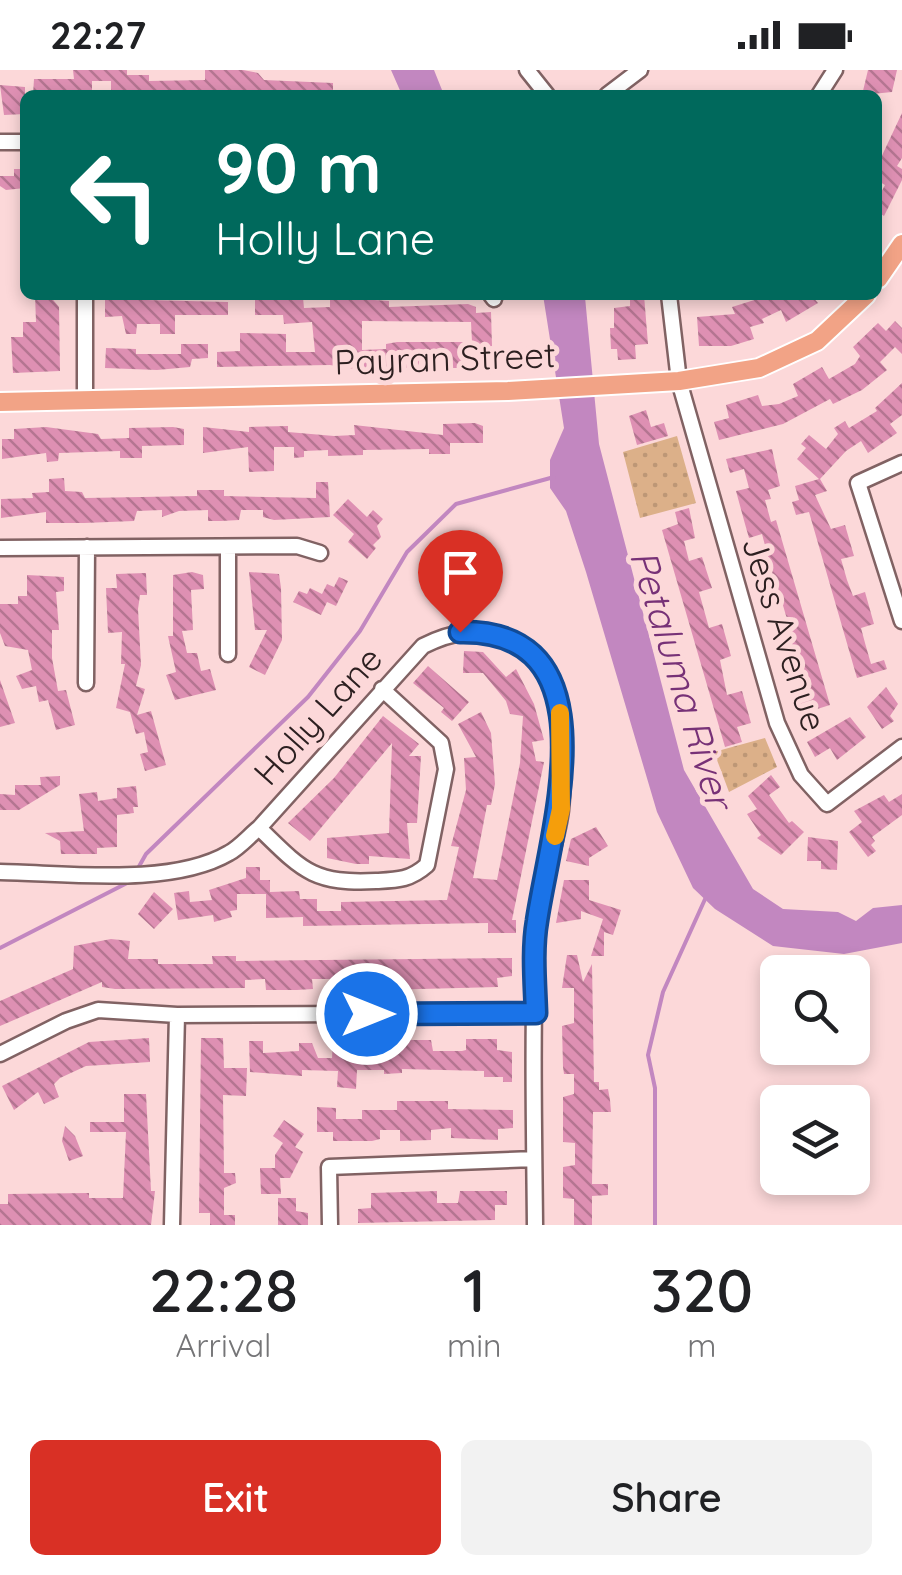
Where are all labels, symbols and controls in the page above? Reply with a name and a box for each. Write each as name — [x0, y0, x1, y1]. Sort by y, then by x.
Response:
text: 22:27 — [50, 11, 146, 59]
text: 90 m — [215, 123, 382, 211]
icon: left — [50, 130, 180, 260]
text: Holly Lane — [215, 210, 435, 266]
street label: Payran Street — [334, 332, 556, 384]
pin — [418, 530, 503, 633]
street label: Jess Avenue — [733, 531, 837, 736]
water label: Petaluma River — [620, 544, 745, 818]
icon: arrive — [433, 545, 488, 600]
street label: Holly Lane — [244, 637, 391, 794]
map controls — [760, 955, 870, 1195]
button: search — [760, 955, 870, 1065]
position arrow — [315, 962, 419, 1066]
button: layers — [760, 1085, 870, 1195]
text: 22:28 — [149, 1252, 298, 1327]
text: 1 — [463, 1252, 486, 1327]
text: 320 — [651, 1252, 753, 1327]
text: Arrival — [176, 1325, 271, 1365]
text: min — [447, 1325, 502, 1365]
text: m — [687, 1325, 716, 1365]
button: Exit — [30, 1440, 441, 1555]
button: Share — [461, 1440, 872, 1555]

